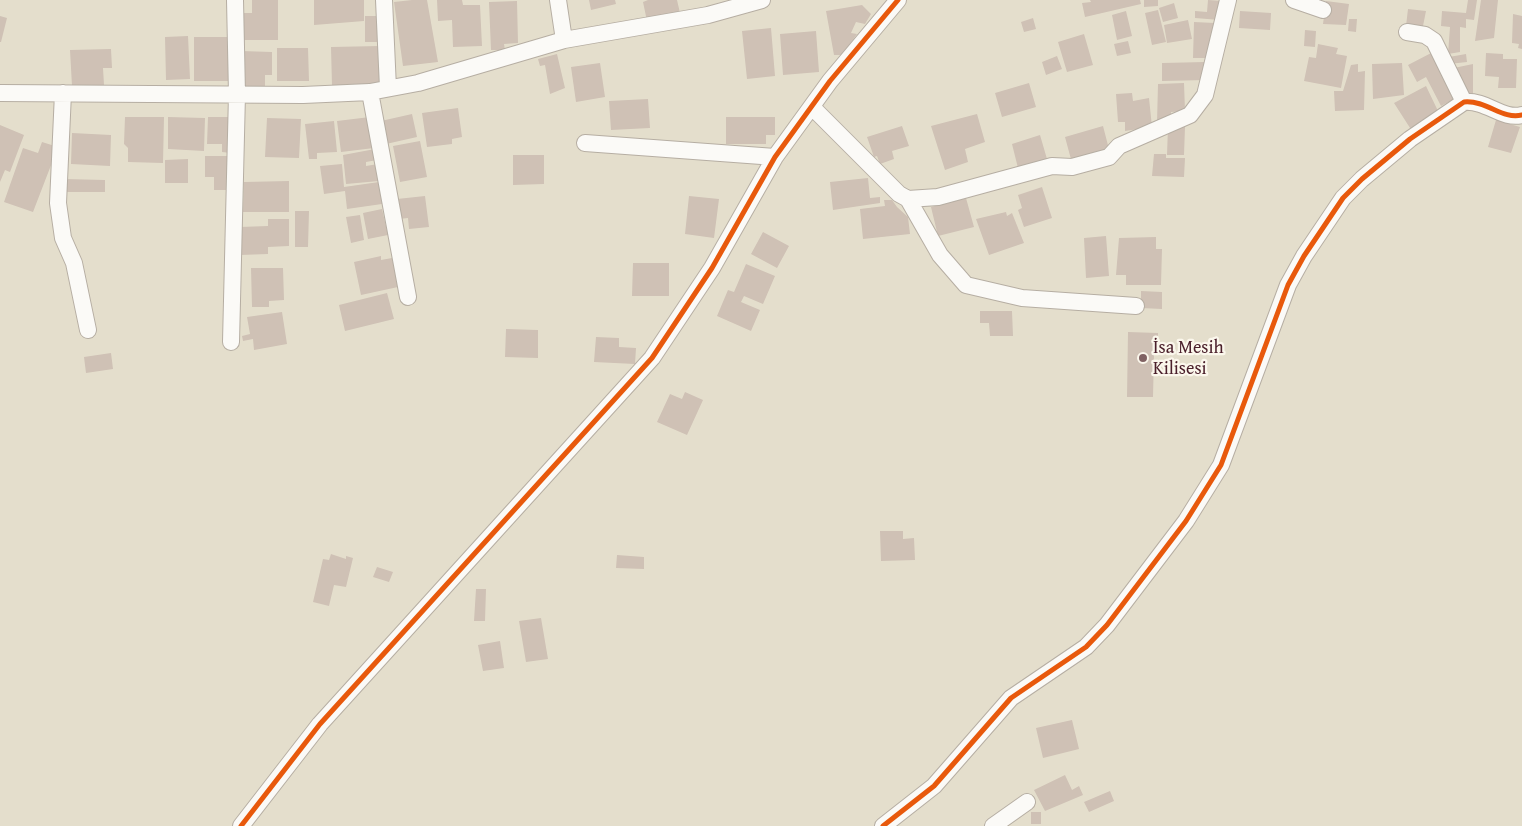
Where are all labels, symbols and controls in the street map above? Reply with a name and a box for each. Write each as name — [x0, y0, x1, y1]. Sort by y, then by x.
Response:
place label: İsa Mesih Kilisesi — [1153, 337, 1224, 379]
marker: İsa Mesih Kilisesi — [1137, 352, 1149, 364]

